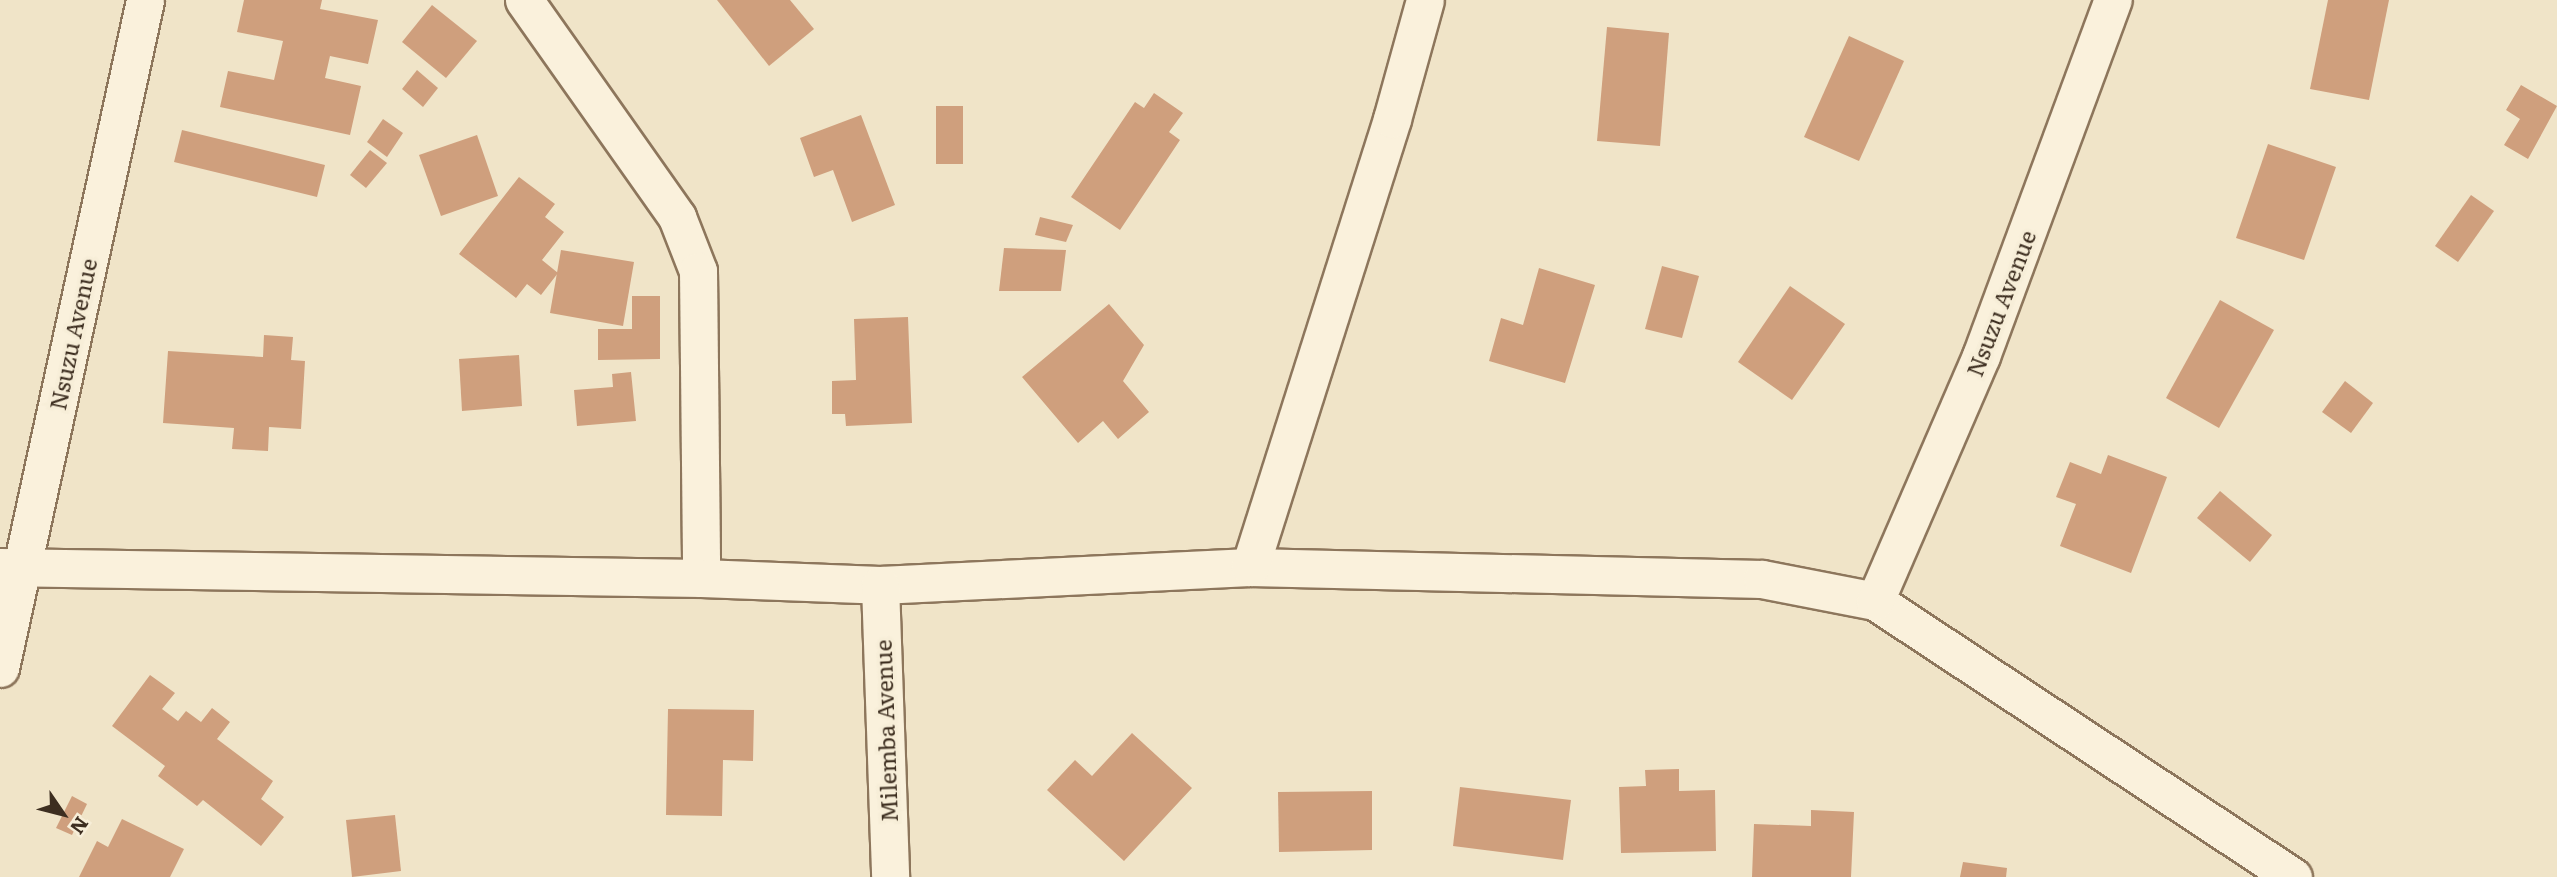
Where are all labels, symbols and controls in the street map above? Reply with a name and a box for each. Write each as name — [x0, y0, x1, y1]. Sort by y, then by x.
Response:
street label: Nsuzu Avenue — [1959, 226, 2041, 380]
street label: Nsuzu Avenue — [42, 256, 102, 412]
street label: Milemba Avenue — [868, 639, 902, 823]
north arrow — [28, 779, 98, 849]
text: N — [64, 811, 96, 841]

